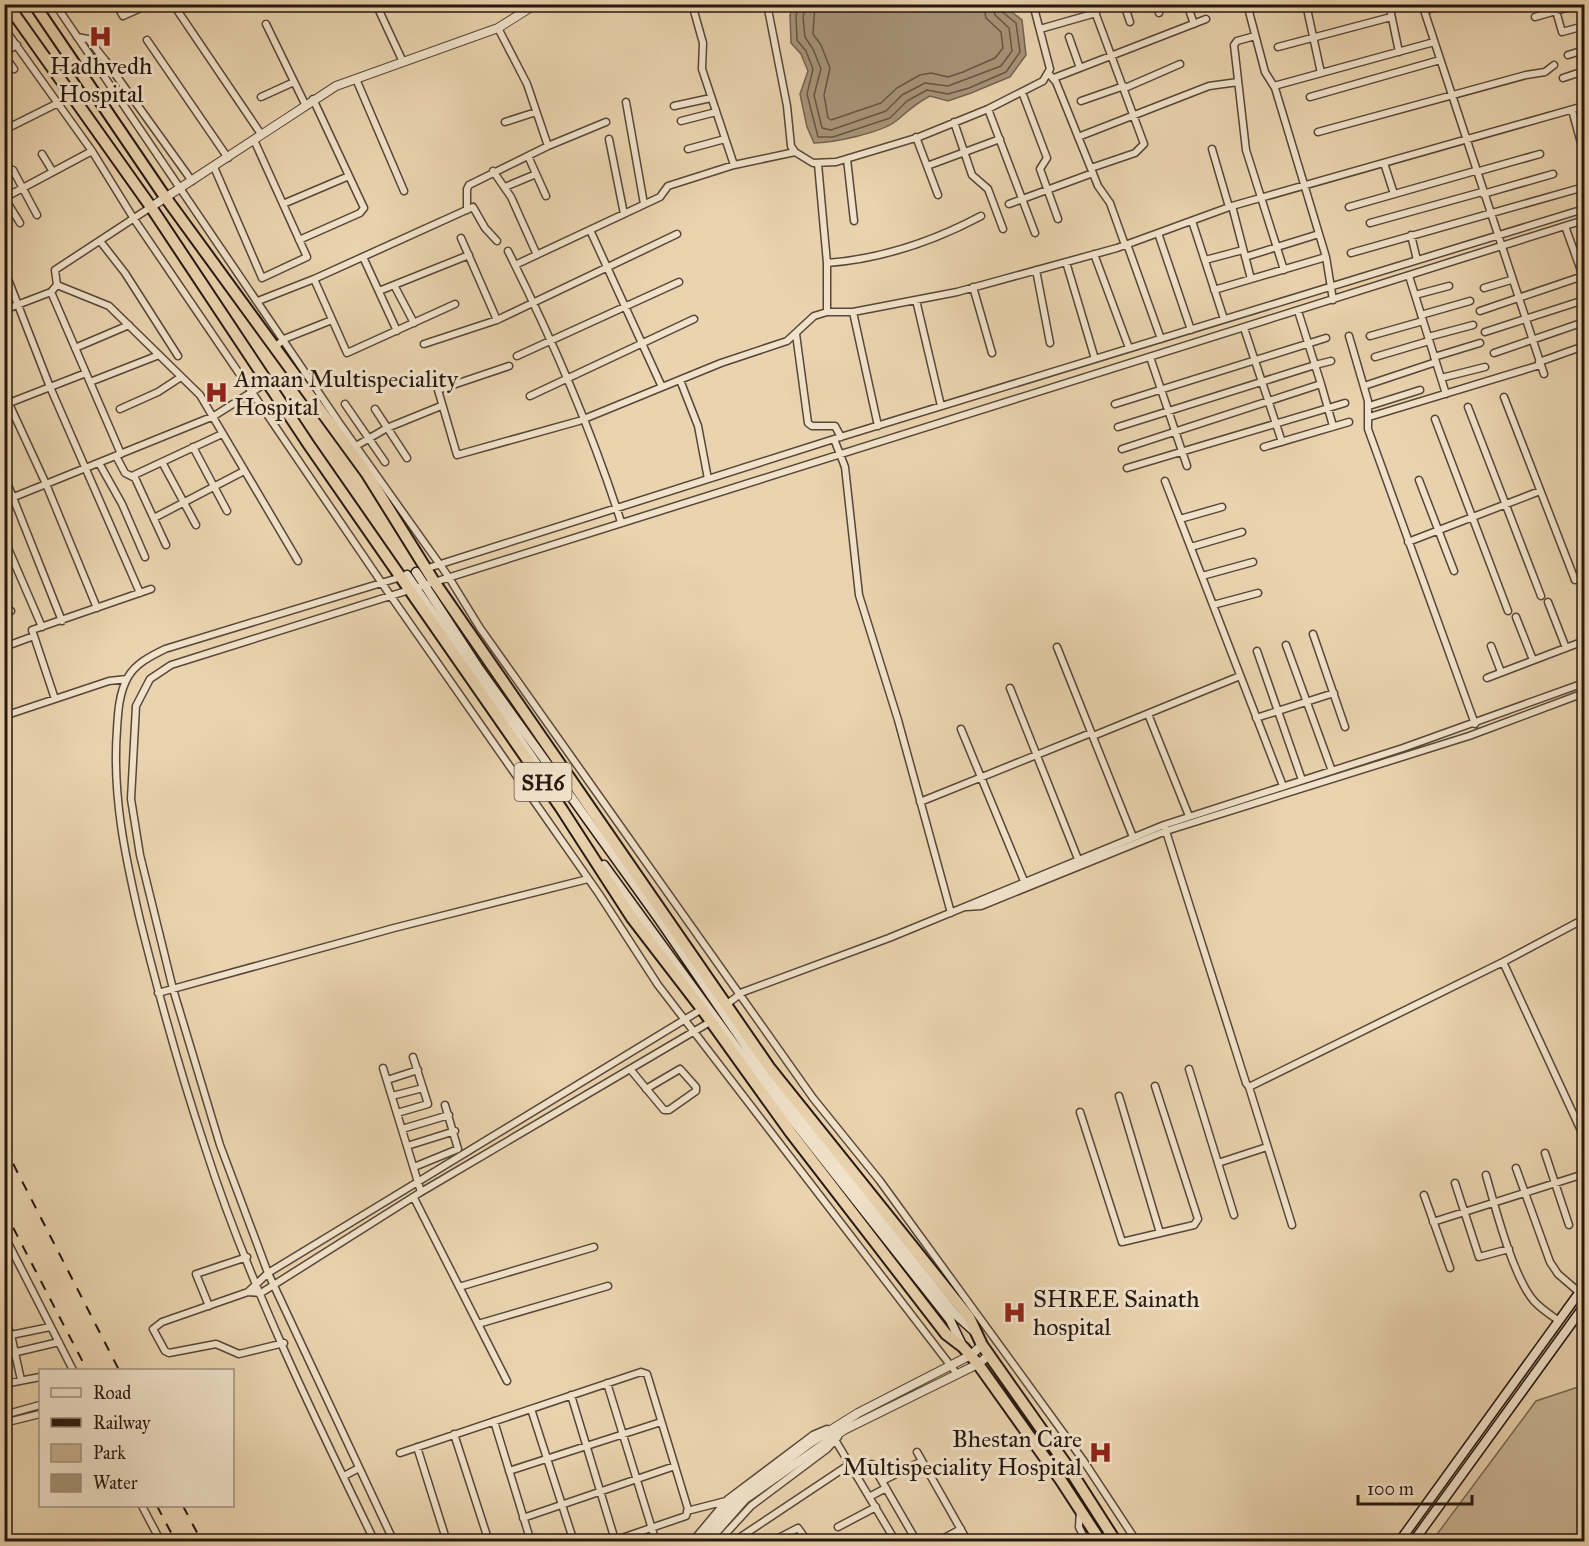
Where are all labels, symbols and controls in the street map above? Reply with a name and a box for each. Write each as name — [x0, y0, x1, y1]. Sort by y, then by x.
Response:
hospital icon: Hadhvedh Hospital — [88, 23, 114, 49]
place label: Hadhvedh Hospital — [50, 51, 152, 109]
place label: Amaan Multispeciality Hospital — [233, 364, 459, 422]
hospital icon: Amaan Multispeciality Hospital — [203, 380, 229, 406]
road number: SH6 — [514, 763, 572, 801]
place label: SHREE Sainath hospital — [1033, 1284, 1200, 1342]
hospital icon: SHREE Sainath hospital — [1002, 1300, 1028, 1326]
legend — [39, 1369, 234, 1507]
text: Road — [93, 1382, 131, 1404]
text: Railway — [93, 1412, 151, 1434]
place label: Bhestan Care Multispeciality Hospital — [843, 1424, 1083, 1482]
hospital icon: Bhestan Care Multispeciality Hospital — [1087, 1440, 1113, 1466]
text: Park — [93, 1442, 126, 1464]
scale bar — [1358, 1468, 1472, 1506]
text: Water — [93, 1472, 138, 1494]
text: 100 m — [1367, 1478, 1414, 1500]

